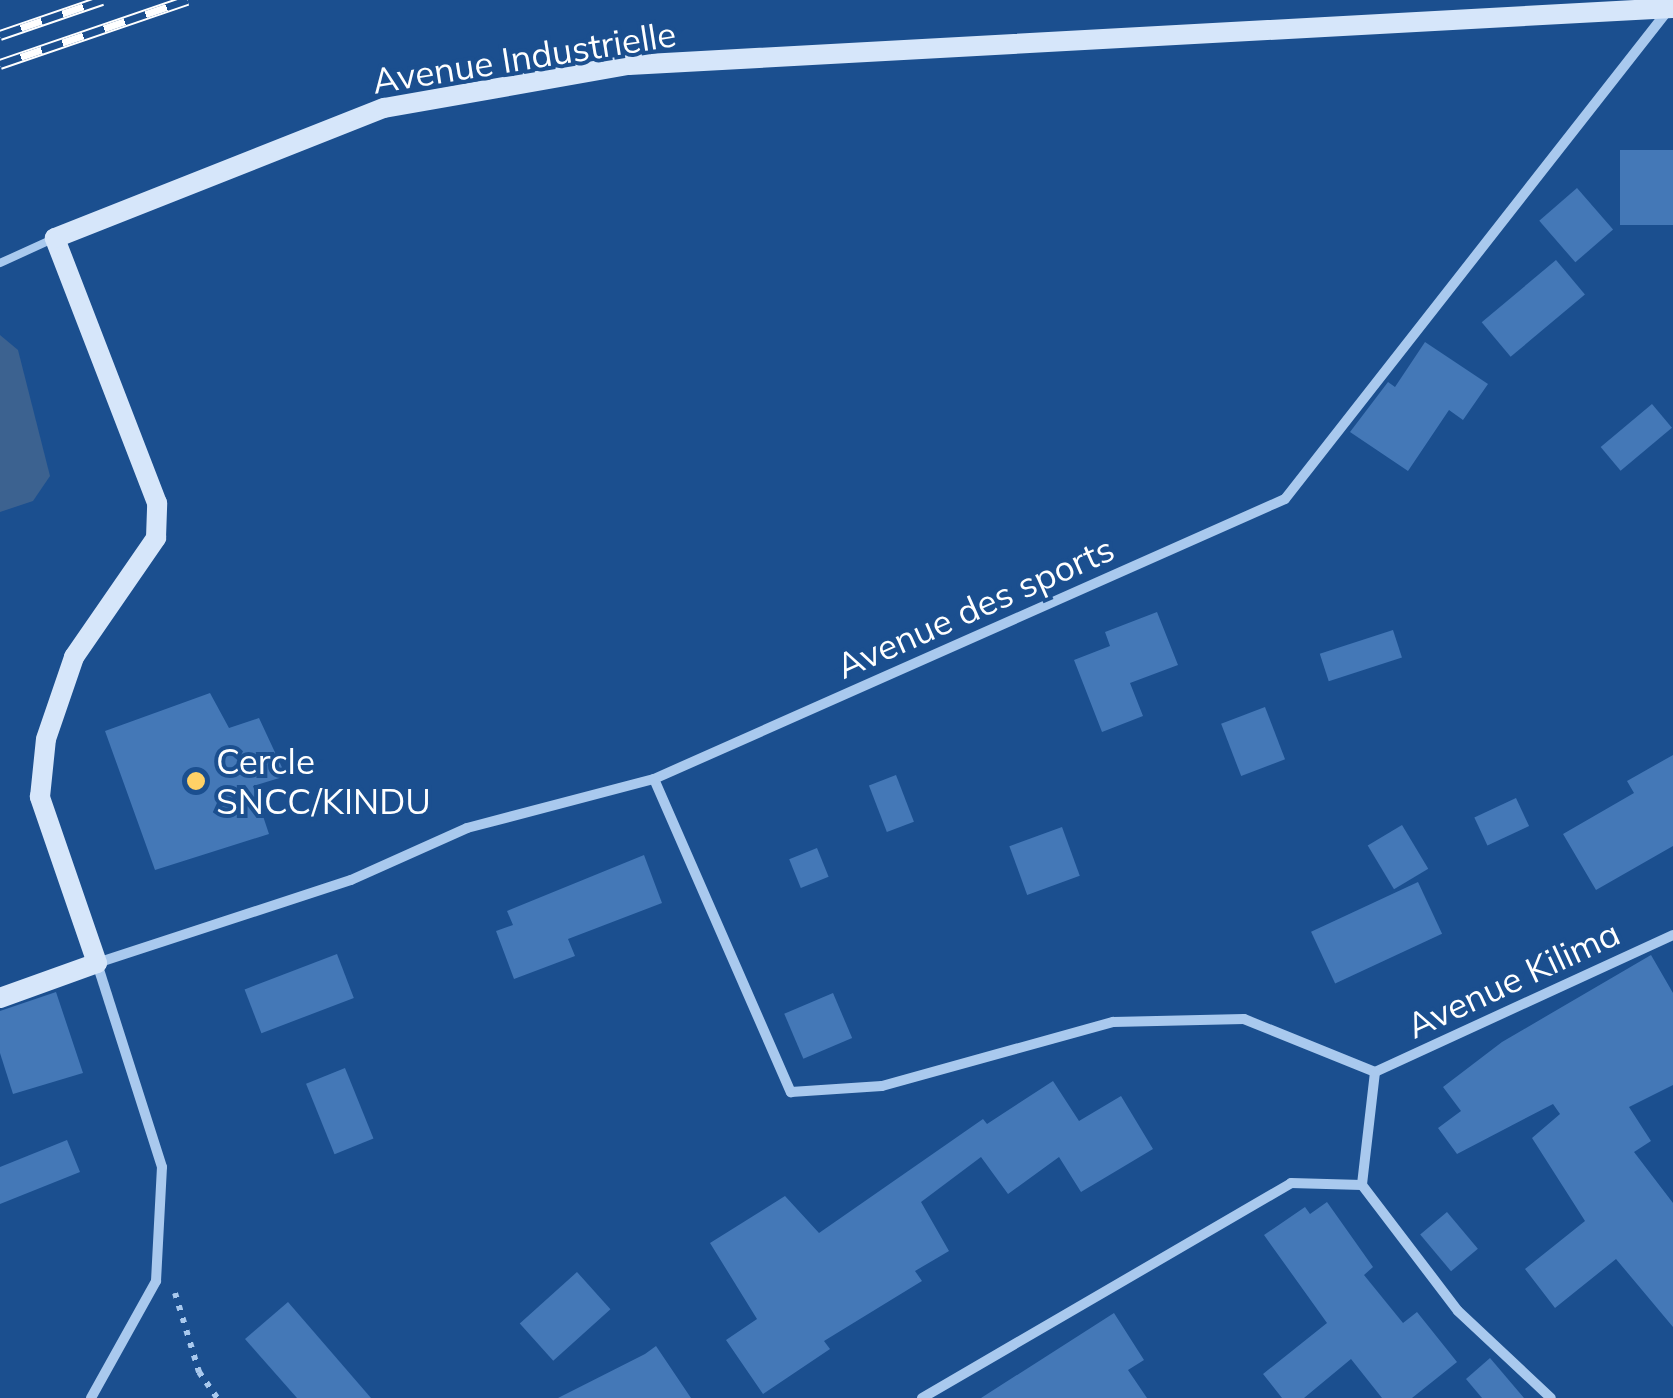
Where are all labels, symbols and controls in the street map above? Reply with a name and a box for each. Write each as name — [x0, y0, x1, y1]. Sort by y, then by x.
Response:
street label: Avenue Industrielle — [369, 12, 679, 102]
street label: Avenue des sports — [830, 527, 1120, 687]
place label: Cercle SNCC/KINDU — [216, 740, 431, 822]
marker: Cercle SNCC/KINDU — [185, 770, 207, 792]
street label: Avenue Kilima — [1400, 911, 1626, 1047]

